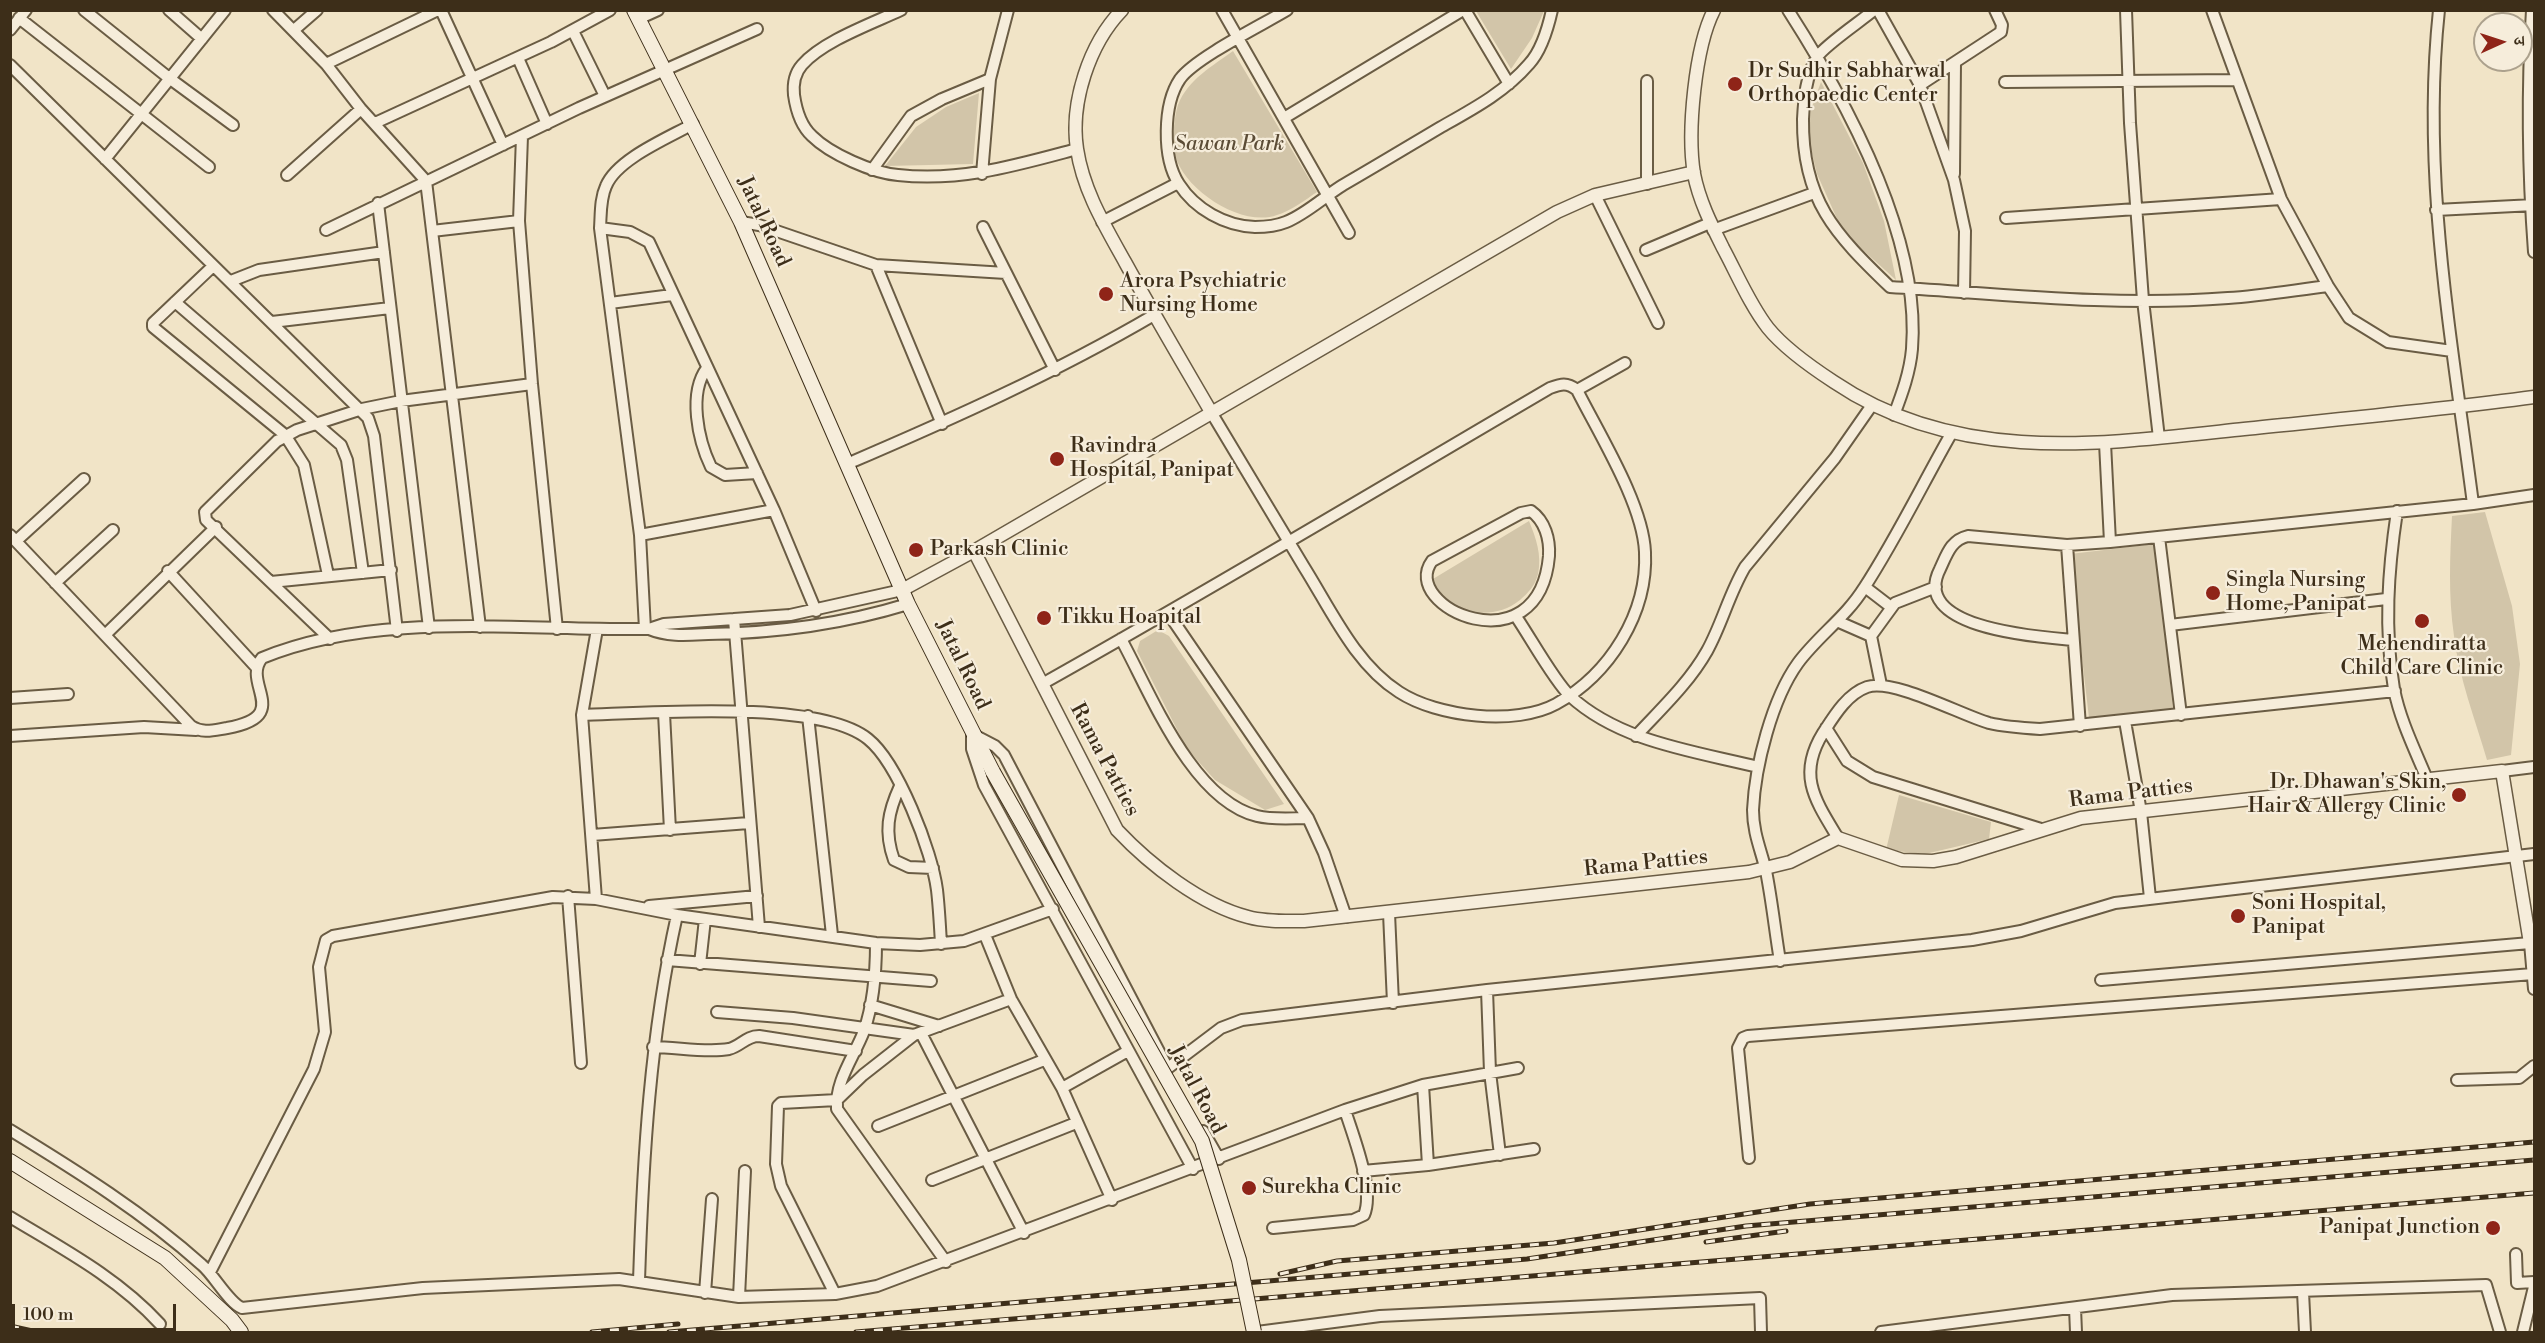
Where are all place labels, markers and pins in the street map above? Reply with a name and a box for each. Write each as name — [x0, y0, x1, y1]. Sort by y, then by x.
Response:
place label: Dr Sudhir Sabharwal Orthopaedic Center — [1748, 59, 1946, 109]
marker: Dr Sudhir Sabharwal Orthopaedic Center — [1726, 75, 1744, 93]
place label: Arora Psychiatric Nursing Home — [1120, 269, 1287, 319]
marker: Arora Psychiatric Nursing Home — [1097, 285, 1115, 303]
place label: Ravindra Hospital, Panipat — [1070, 434, 1234, 484]
marker: Ravindra Hospital, Panipat — [1048, 450, 1066, 468]
place label: Parkash Clinic — [930, 537, 1069, 563]
marker: Parkash Clinic — [907, 541, 925, 559]
place label: Singla Nursing Home, Panipat — [2226, 568, 2366, 618]
marker: Singla Nursing Home, Panipat — [2204, 584, 2222, 602]
place label: Tikku Hoapital — [1058, 605, 1201, 631]
marker: Tikku Hoapital — [1035, 609, 1053, 627]
marker: Mehendiratta Child Care Clinic — [2413, 612, 2431, 630]
place label: Mehendiratta Child Care Clinic — [2341, 632, 2503, 682]
place label: Dr. Dhawan's Skin, Hair & Allergy Clinic — [2248, 770, 2446, 820]
marker: Dr. Dhawan's Skin, Hair & Allergy Clinic — [2450, 786, 2468, 804]
place label: Soni Hospital, Panipat — [2252, 891, 2386, 941]
marker: Soni Hospital, Panipat — [2229, 907, 2247, 925]
place label: Surekha Clinic — [1262, 1175, 1402, 1201]
marker: Surekha Clinic — [1240, 1179, 1258, 1197]
place label: Panipat Junction — [2319, 1215, 2480, 1241]
marker: Panipat Junction — [2484, 1219, 2502, 1237]

